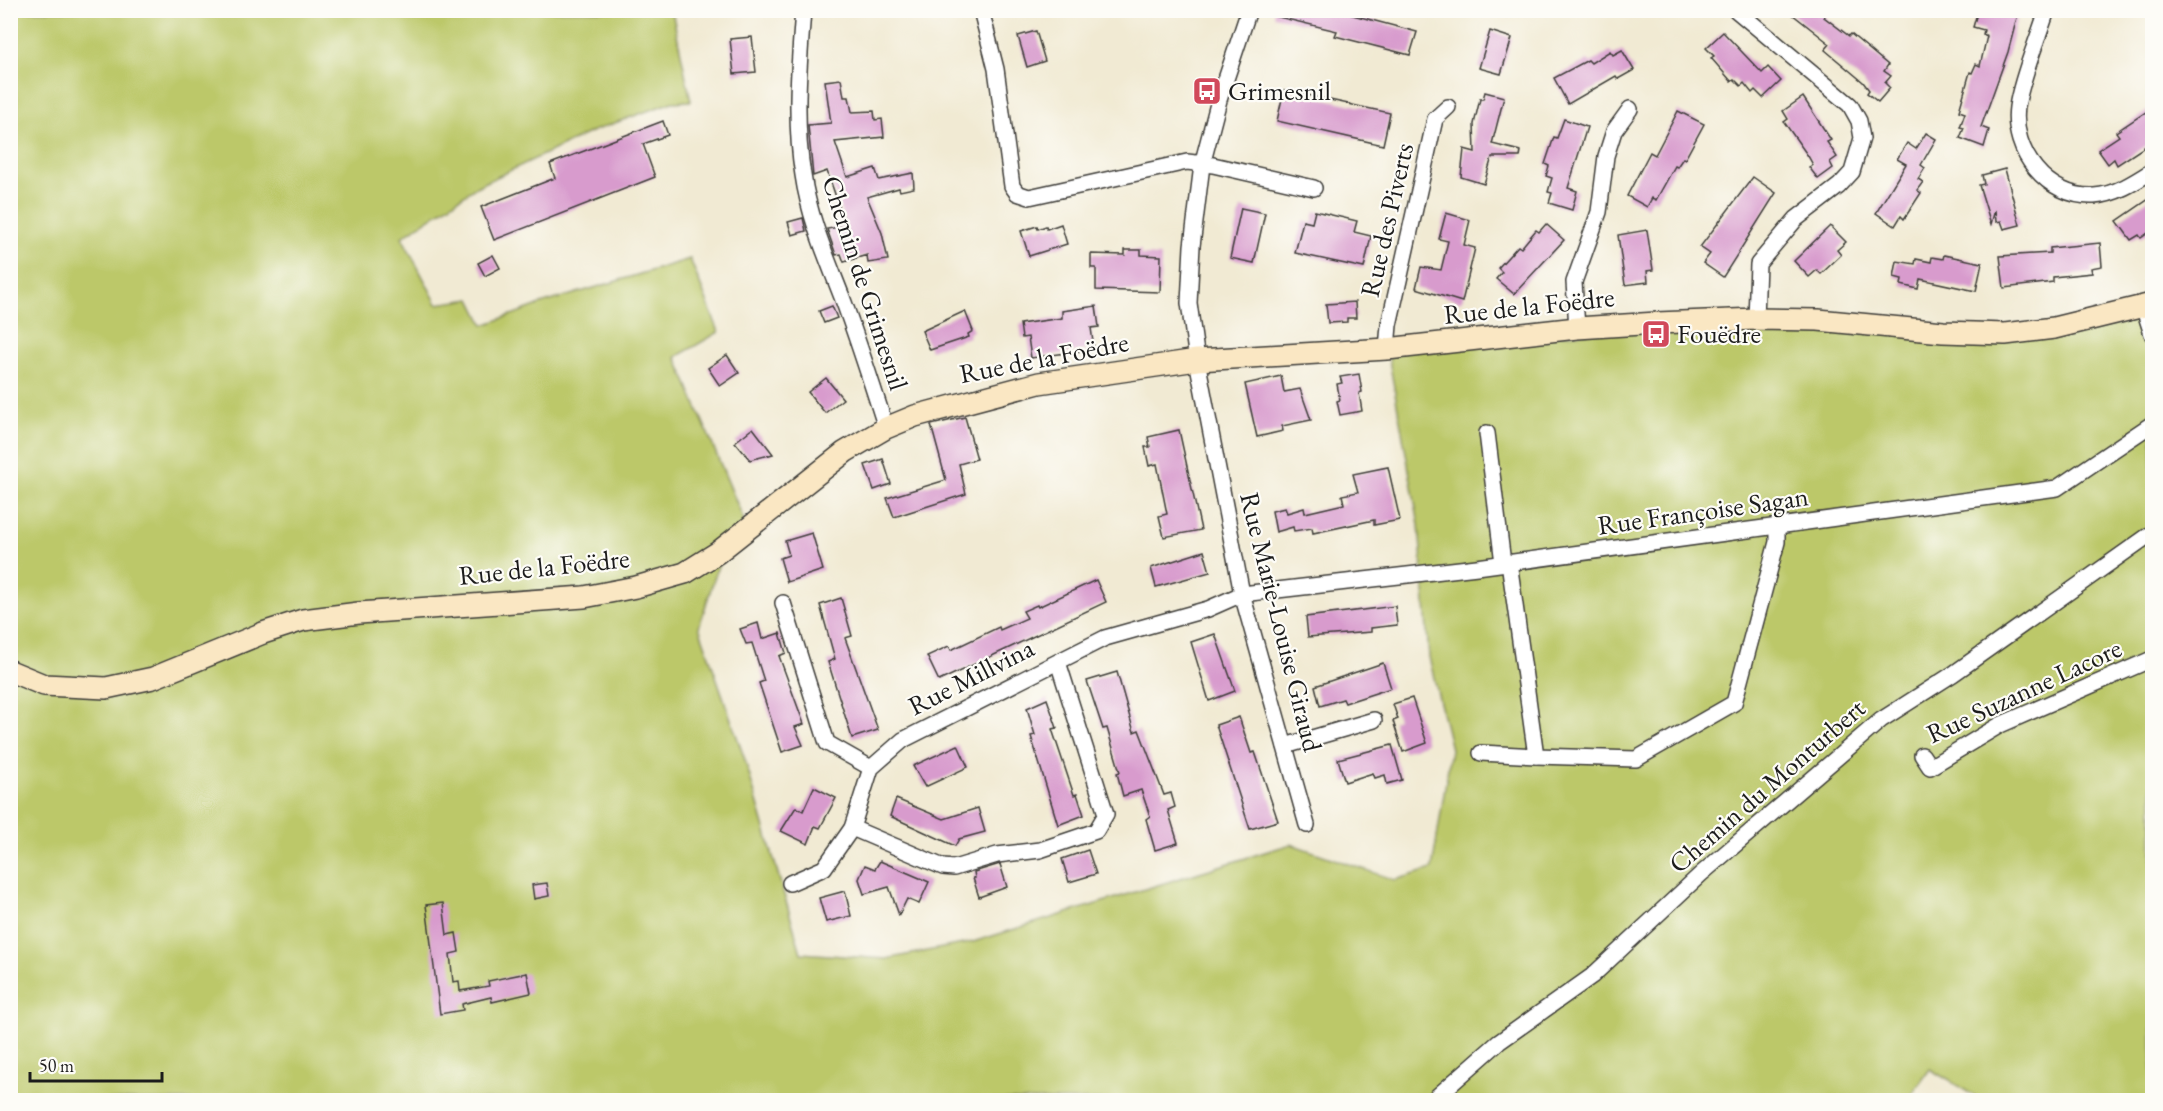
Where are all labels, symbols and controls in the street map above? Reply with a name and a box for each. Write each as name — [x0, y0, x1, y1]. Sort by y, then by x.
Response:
place label: Grimesnil — [1228, 73, 1331, 108]
bus stop icon: Grimesnil — [1191, 75, 1223, 107]
street label: Rue des Piverts — [1352, 139, 1421, 300]
street label: Chemin de Grimesnil — [814, 171, 917, 394]
street label: Rue de la Foëdre — [1442, 279, 1616, 332]
place label: Fouëdre — [1677, 316, 1761, 351]
bus stop icon: Fouëdre — [1640, 318, 1672, 350]
street label: Rue de la Foëdre — [956, 324, 1131, 391]
street label: Rue Françoise Sagan — [1595, 478, 1811, 543]
street label: Rue Marie-Louise Giraud — [1232, 489, 1331, 756]
street label: Rue de la Foëdre — [457, 540, 631, 593]
street label: Rue Millvina — [902, 630, 1040, 723]
street label: Rue Suzanne Lacore — [1921, 630, 2127, 751]
street label: Chemin du Monturbert — [1661, 690, 1873, 881]
scale bar — [30, 1045, 162, 1083]
text: 50 m — [39, 1054, 74, 1077]

